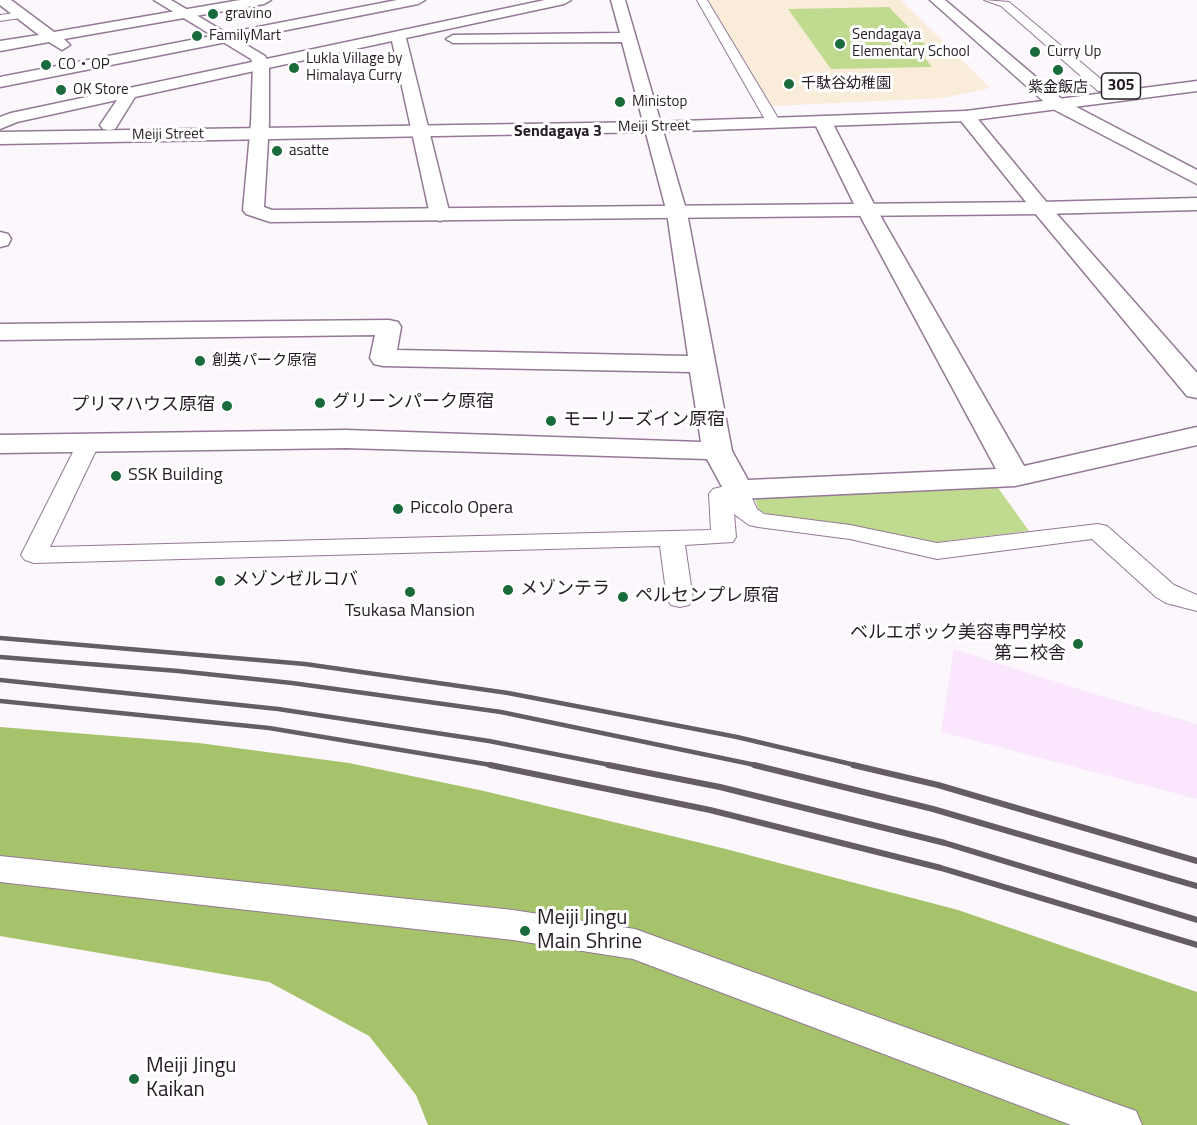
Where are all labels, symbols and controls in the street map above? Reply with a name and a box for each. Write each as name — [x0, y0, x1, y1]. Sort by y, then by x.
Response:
place label: gravino — [225, 5, 272, 23]
marker: gravino — [206, 7, 220, 21]
place label: Sendagaya Elementary School — [852, 26, 970, 61]
place label: FamilyMart — [209, 27, 281, 45]
marker: FamilyMart — [190, 29, 204, 43]
marker: Sendagaya Elementary School — [833, 37, 847, 51]
place label: Curry Up — [1047, 43, 1101, 61]
marker: Curry Up — [1028, 45, 1042, 59]
place label: Lukla Village by Himalaya Curry — [306, 50, 403, 85]
place label: CO・OP — [58, 56, 110, 74]
marker: CO・OP — [39, 58, 53, 72]
marker: Lukla Village by Himalaya Curry — [287, 61, 301, 75]
marker: 紫金飯店 — [1051, 63, 1065, 77]
road number: 305 — [1102, 73, 1140, 99]
place label: 千駄谷幼稚園 — [801, 75, 891, 93]
marker: 千駄谷幼稚園 — [782, 77, 796, 91]
place label: 紫金飯店 — [1028, 79, 1088, 97]
place label: OK Store — [73, 81, 129, 99]
marker: OK Store — [54, 83, 68, 97]
place label: Ministop — [632, 93, 687, 111]
marker: Ministop — [613, 95, 627, 109]
street label: Meiji Street — [618, 117, 690, 137]
district label: Sendagaya 3 — [514, 122, 602, 142]
street label: Meiji Street — [132, 125, 204, 145]
place label: asatte — [289, 142, 329, 160]
marker: asatte — [270, 144, 284, 158]
place label: 創英パーク原宿 — [212, 352, 317, 370]
marker: 創英パーク原宿 — [193, 354, 207, 368]
place label: グリーンパーク原宿 — [332, 392, 494, 414]
place label: プリマハウス原宿 — [71, 395, 215, 417]
marker: グリーンパーク原宿 — [313, 396, 327, 410]
marker: プリマハウス原宿 — [220, 399, 234, 413]
place label: モーリーズイン原宿 — [563, 410, 725, 432]
marker: モーリーズイン原宿 — [544, 414, 558, 428]
place label: SSK Building — [128, 465, 223, 487]
marker: SSK Building — [109, 469, 123, 483]
place label: Piccolo Opera — [410, 498, 513, 520]
marker: Piccolo Opera — [391, 502, 405, 516]
place label: メゾンゼルコバ — [232, 570, 358, 592]
marker: メゾンゼルコバ — [213, 574, 227, 588]
place label: メゾンテラ — [520, 579, 610, 601]
marker: メゾンテラ — [501, 583, 515, 597]
marker: Tsukasa Mansion — [403, 585, 417, 599]
place label: ペルセンプレ原宿 — [635, 586, 779, 608]
marker: ペルセンプレ原宿 — [616, 590, 630, 604]
place label: Tsukasa Mansion — [345, 601, 475, 623]
place label: ベルエポック美容専門学校 第ニ校舎 — [850, 623, 1066, 666]
marker: ベルエポック美容専門学校 第ニ校舎 — [1071, 637, 1085, 651]
place label: Meiji Jingu Main Shrine — [537, 906, 642, 956]
marker: Meiji Jingu Main Shrine — [518, 924, 532, 938]
place label: Meiji Jingu Kaikan — [146, 1054, 236, 1104]
marker: Meiji Jingu Kaikan — [127, 1072, 141, 1086]

